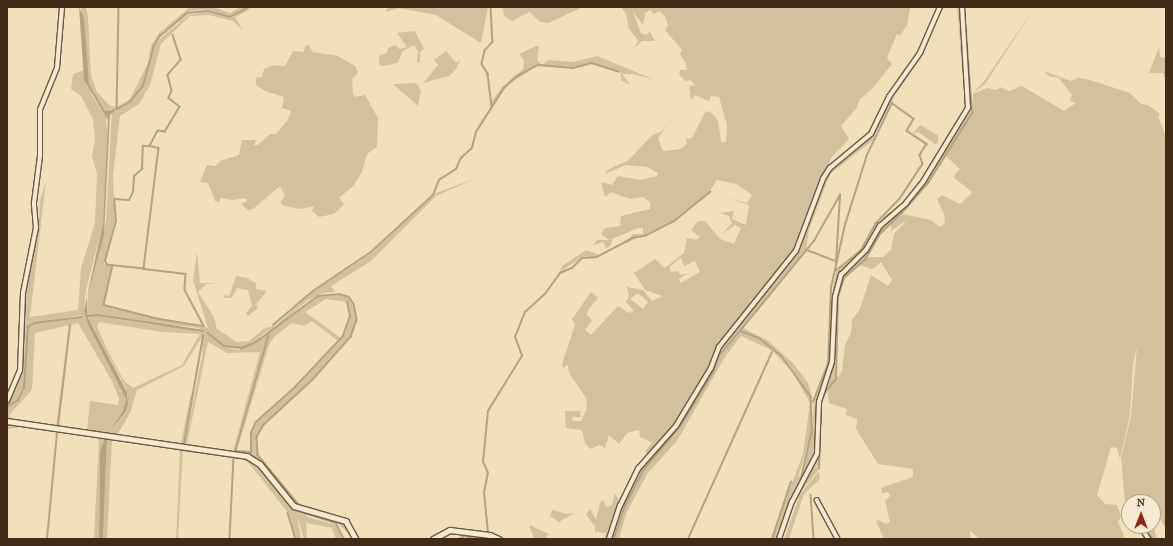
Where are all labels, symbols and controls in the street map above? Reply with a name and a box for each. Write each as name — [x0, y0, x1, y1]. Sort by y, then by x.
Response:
north arrow — [1121, 494, 1161, 534]
text: N — [1137, 496, 1145, 509]

